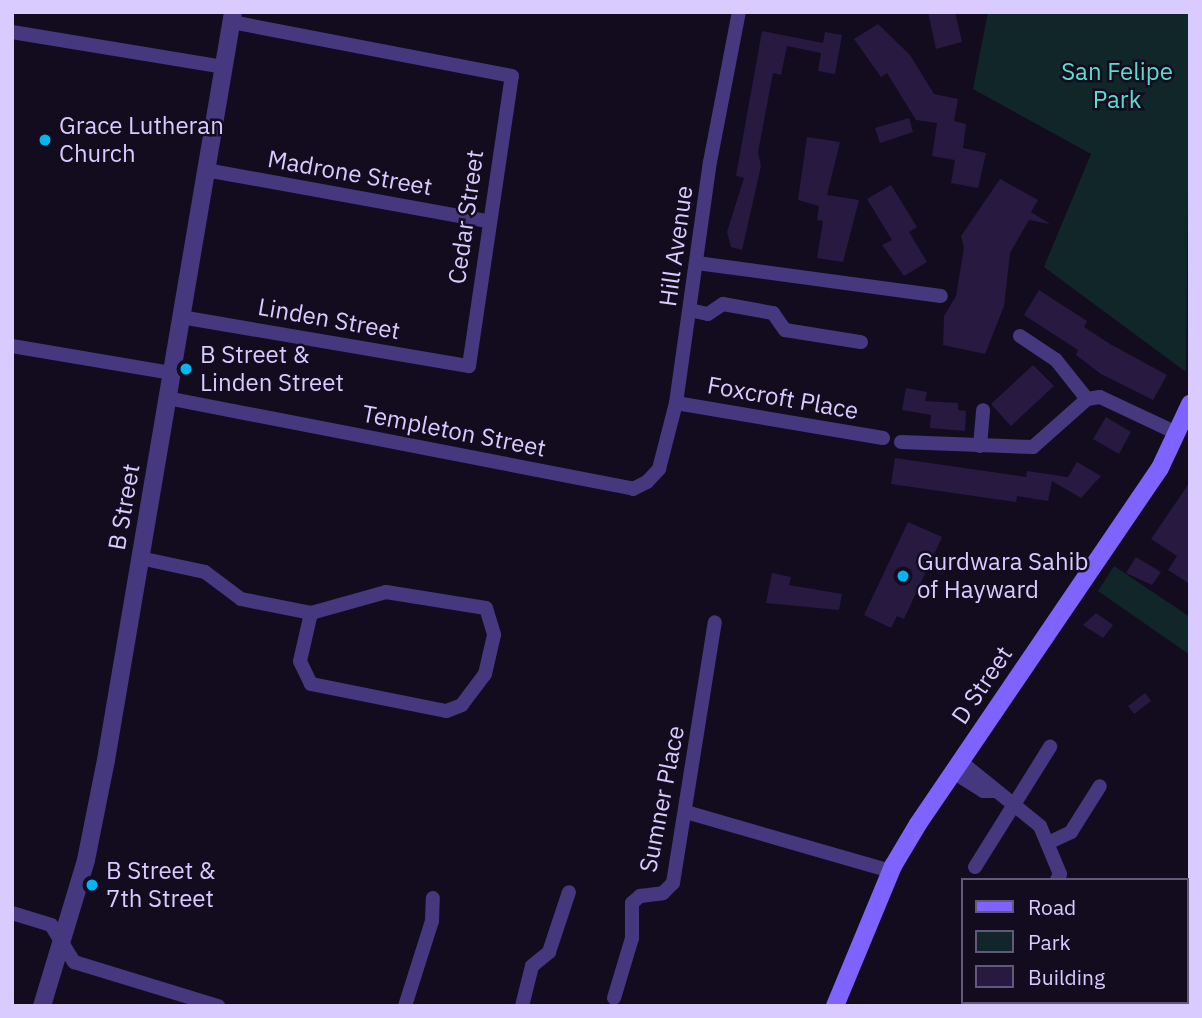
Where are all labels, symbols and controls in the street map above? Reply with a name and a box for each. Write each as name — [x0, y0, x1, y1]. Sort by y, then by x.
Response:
park label: San Felipe Park — [1061, 58, 1173, 114]
place label: Grace Lutheran Church — [59, 112, 224, 168]
marker: Grace Lutheran Church — [37, 132, 53, 148]
street label: Madrone Street — [265, 144, 435, 202]
street label: Cedar Street — [442, 148, 490, 286]
street label: Hill Avenue — [653, 184, 699, 308]
street label: Linden Street — [256, 292, 402, 346]
place label: B Street & Linden Street — [200, 341, 344, 397]
marker: B Street & Linden Street — [178, 361, 194, 377]
street label: Foxcroft Place — [705, 371, 861, 425]
street label: Templeton Street — [360, 399, 548, 463]
street label: B Street — [102, 462, 146, 552]
place label: Gurdwara Sahib of Hayward — [917, 548, 1088, 604]
marker: Gurdwara Sahib of Hayward — [895, 568, 911, 584]
street label: D Street — [946, 641, 1018, 729]
street label: Sumner Place — [634, 723, 690, 875]
place label: B Street & 7th Street — [106, 857, 215, 913]
marker: B Street & 7th Street — [84, 877, 100, 893]
legend — [960, 878, 1188, 1004]
text: Road — [1028, 893, 1076, 921]
text: Park — [1028, 928, 1071, 956]
text: Building — [1028, 963, 1105, 991]

